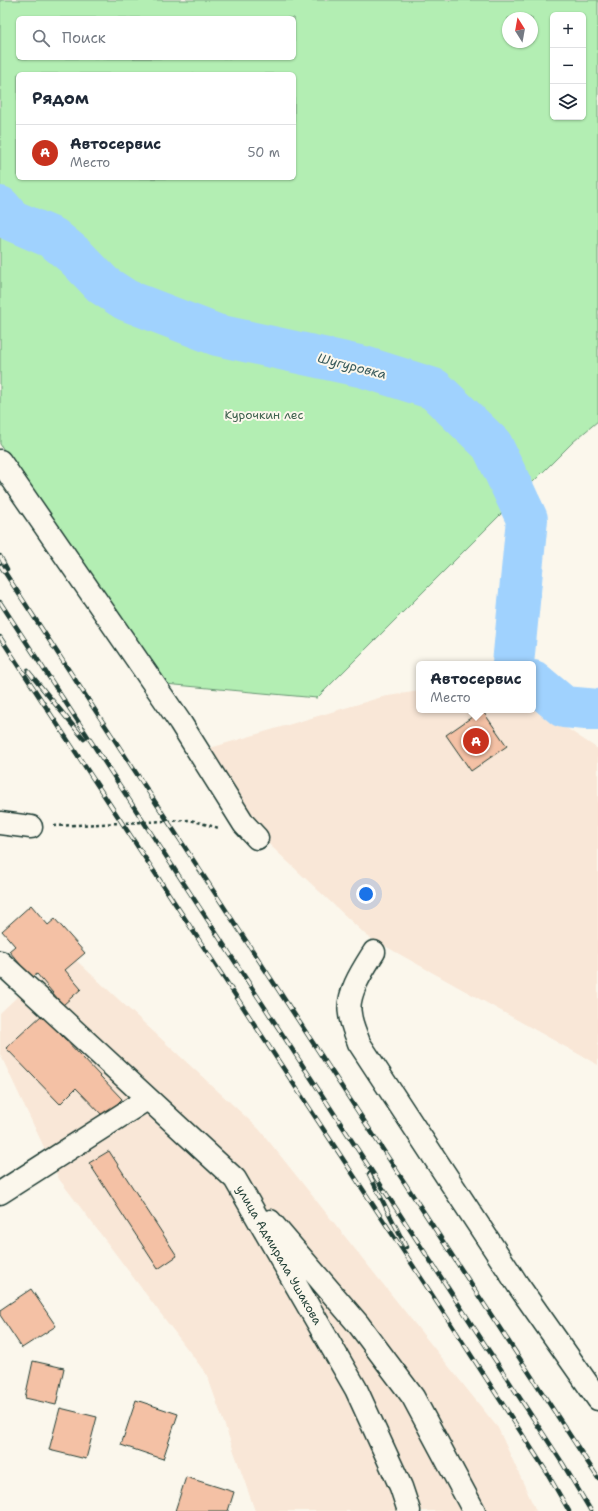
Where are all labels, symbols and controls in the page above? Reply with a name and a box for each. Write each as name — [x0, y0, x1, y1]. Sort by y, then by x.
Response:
north arrow — [502, 12, 538, 48]
map controls — [550, 12, 586, 120]
button: + — [550, 12, 586, 48]
search box — [16, 16, 296, 60]
icon: search — [30, 27, 52, 49]
text: Поиск — [62, 28, 106, 48]
button: − — [550, 48, 586, 84]
button: layers — [550, 84, 586, 120]
text: Рядом — [32, 87, 89, 109]
text: Автосервис — [70, 134, 161, 154]
text: A — [40, 144, 50, 161]
text: 50 m — [247, 144, 280, 161]
text: Место — [70, 154, 110, 171]
water label: Шугуровка — [316, 349, 388, 383]
park label: Курочкин лес — [224, 407, 304, 423]
popup — [416, 661, 536, 713]
text: Автосервис — [430, 669, 522, 689]
text: Место — [430, 689, 471, 706]
pin: A — [463, 726, 489, 756]
your location — [356, 884, 376, 904]
street label: улица Адмирала Ушакова — [232, 1182, 326, 1328]

